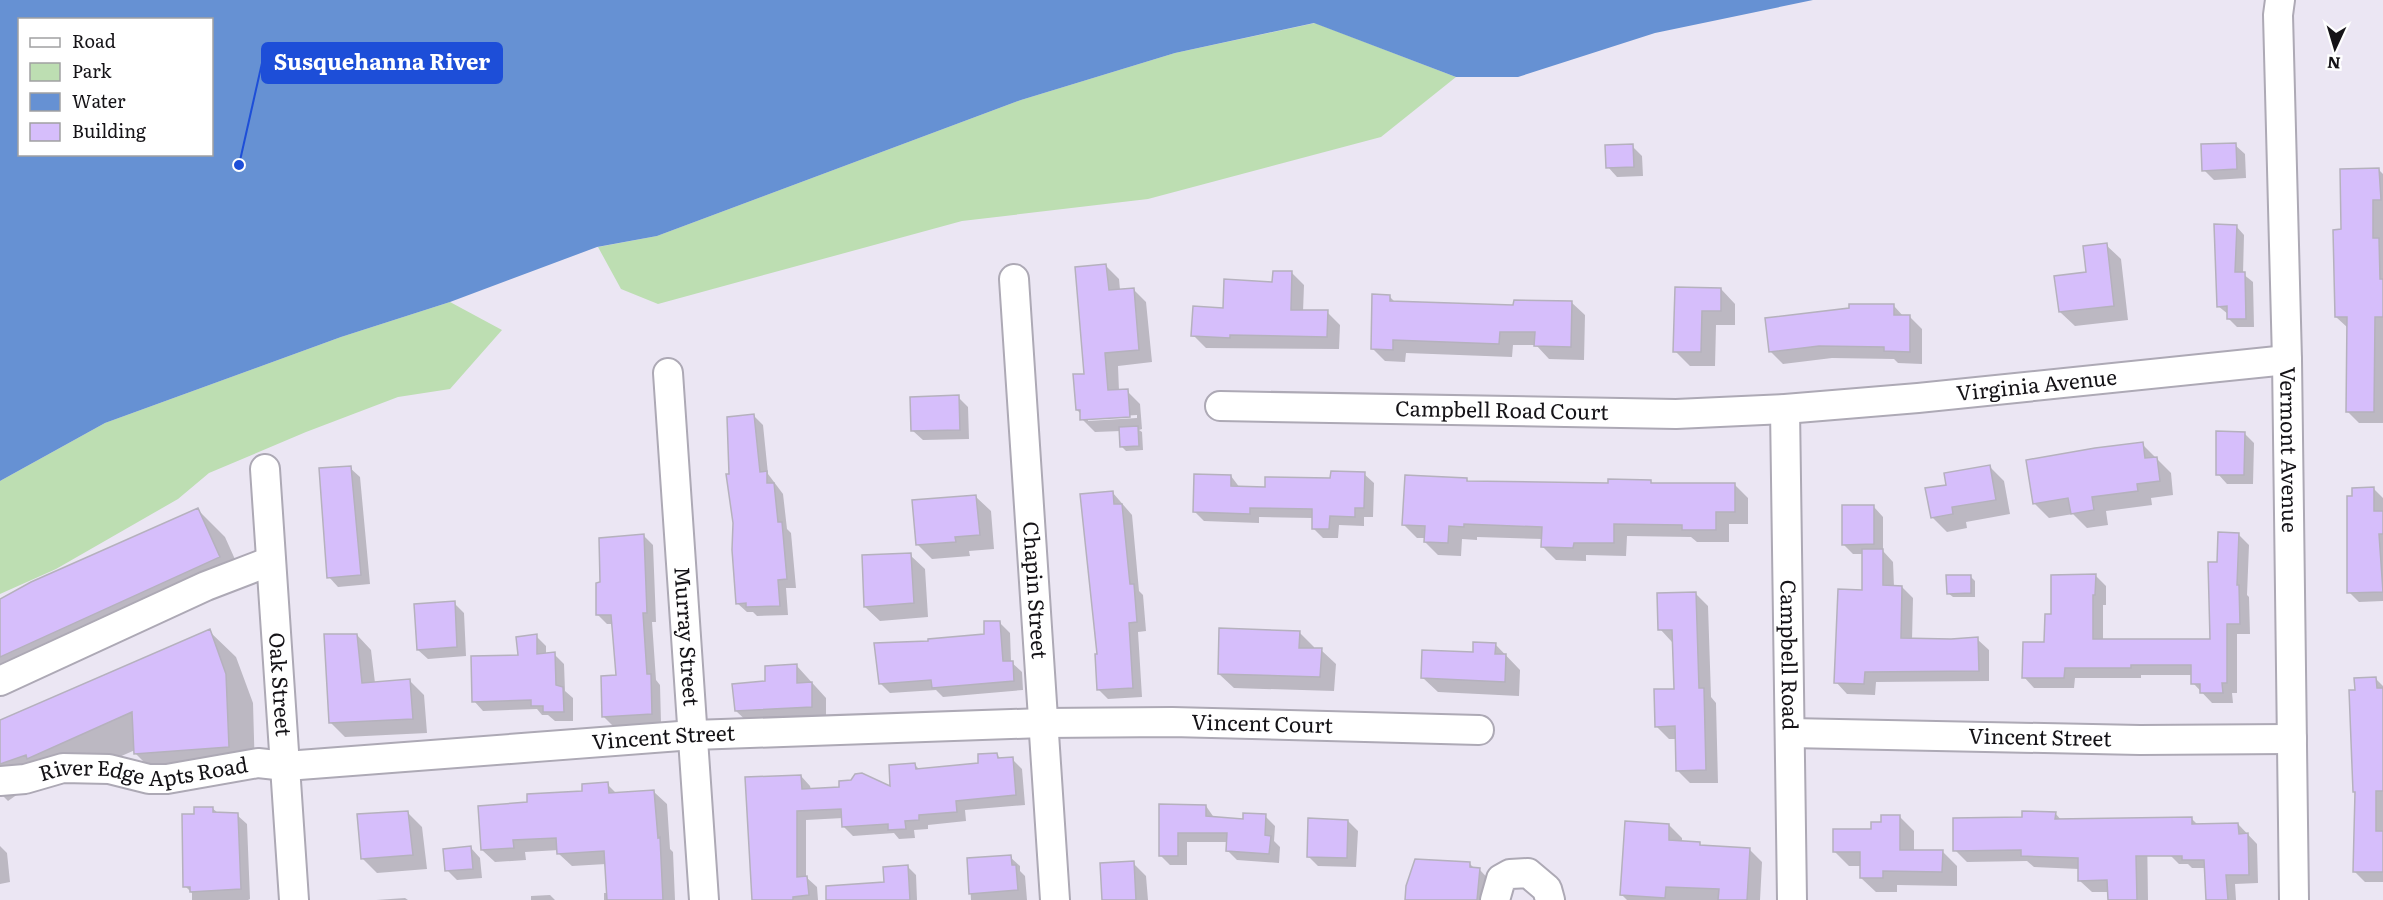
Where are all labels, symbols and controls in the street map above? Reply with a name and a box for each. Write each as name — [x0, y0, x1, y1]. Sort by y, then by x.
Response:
legend — [18, 18, 213, 156]
north arrow — [2305, 18, 2365, 78]
text: Road — [72, 27, 116, 54]
callout: Susquehanna River — [262, 43, 502, 83]
text: Susquehanna River — [274, 44, 490, 77]
text: N — [2326, 52, 2341, 76]
text: Park — [72, 57, 113, 84]
text: Water — [72, 87, 126, 114]
text: Building — [72, 117, 147, 144]
street label: Virginia Avenue — [1955, 360, 2118, 407]
street label: Vermont Avenue — [2274, 366, 2307, 533]
street label: Campbell Road Court — [1395, 391, 1610, 426]
street label: Chapin Street — [1017, 520, 1057, 660]
street label: Murray Street — [668, 565, 709, 708]
street label: Campbell Road — [1774, 579, 1808, 731]
street label: Oak Street — [263, 631, 301, 738]
street label: Vincent Court — [1191, 705, 1334, 739]
street label: Vincent Street — [591, 716, 736, 756]
street label: Vincent Street — [1968, 719, 2112, 752]
street label: River Edge Apts Road — [35, 747, 250, 792]

